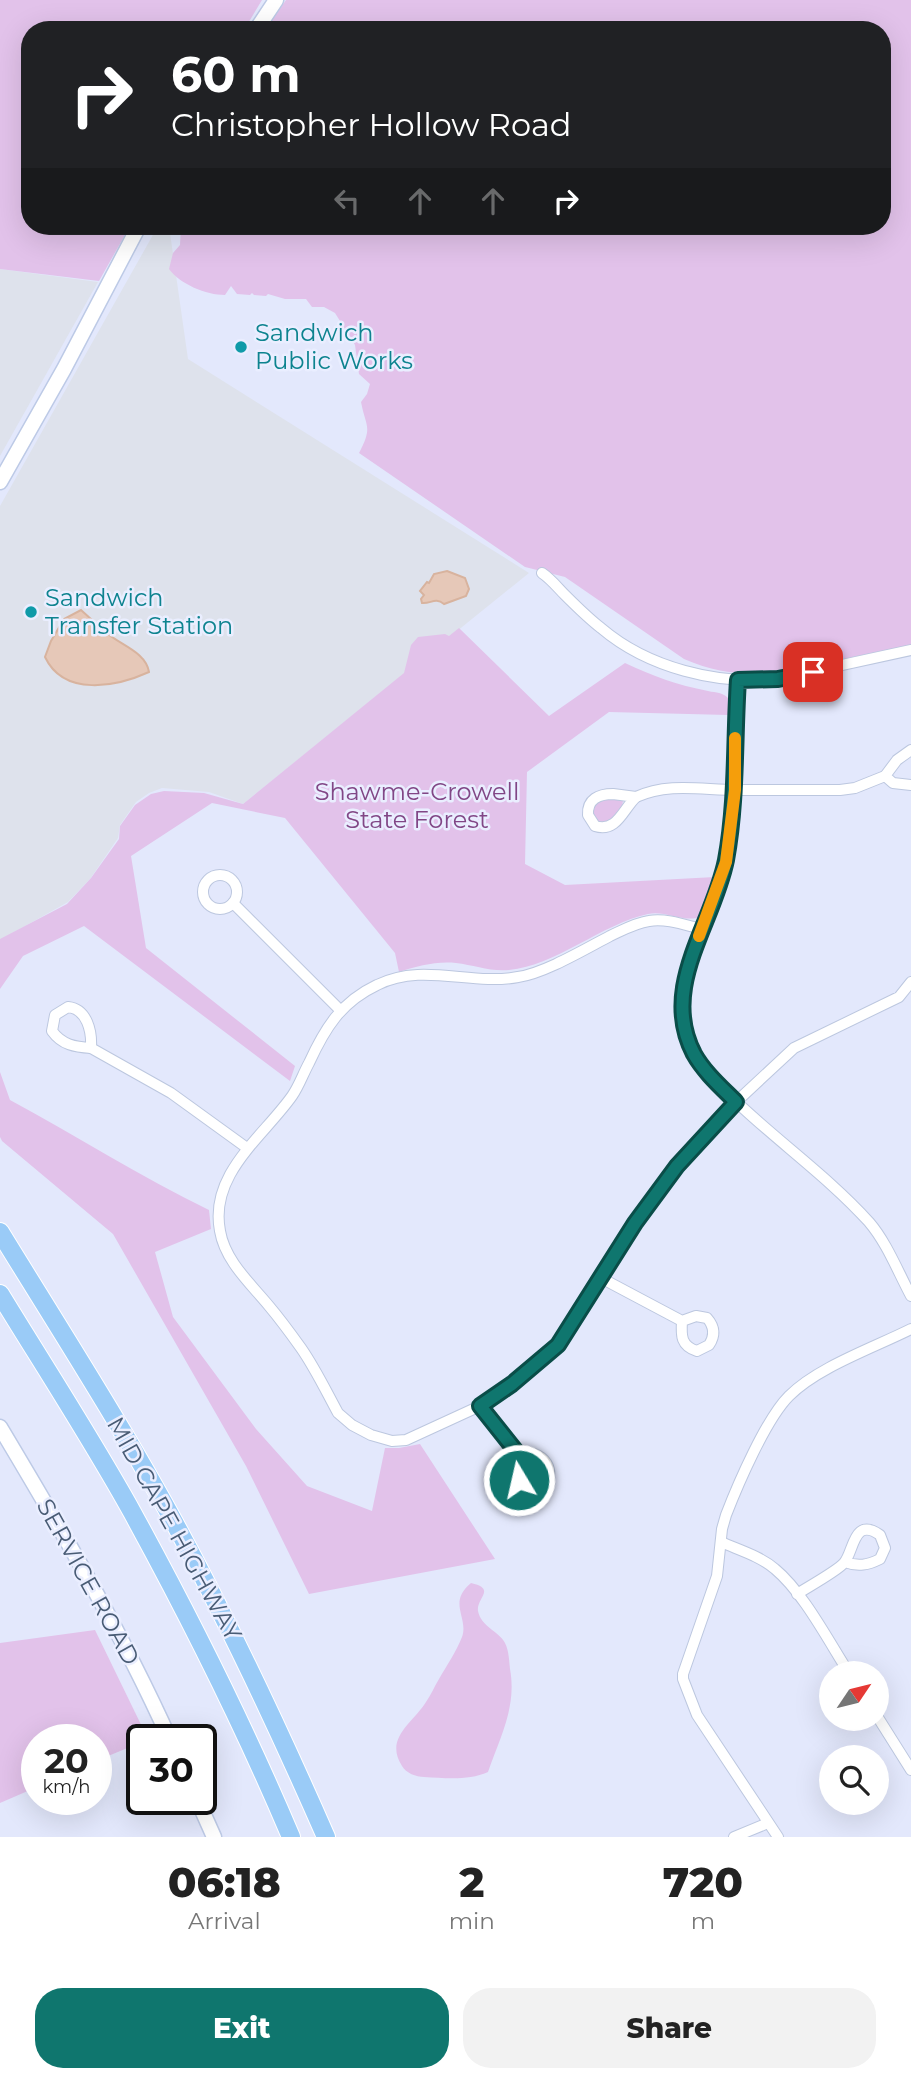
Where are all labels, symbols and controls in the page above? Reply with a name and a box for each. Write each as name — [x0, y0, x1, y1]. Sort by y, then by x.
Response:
text: 60 m — [171, 45, 301, 104]
icon: right — [56, 49, 147, 140]
text: Christopher Hollow Road — [171, 105, 572, 144]
icon: left — [328, 182, 366, 220]
icon: ahead — [401, 182, 439, 220]
icon: ahead — [474, 182, 512, 220]
icon: right — [547, 182, 585, 220]
place label: Sandwich Public Works — [255, 318, 413, 375]
marker: Sandwich Public Works — [233, 339, 249, 355]
place label: Sandwich Transfer Station — [45, 583, 233, 640]
marker: Sandwich Transfer Station — [23, 604, 39, 620]
pin — [783, 642, 843, 702]
icon: arrive — [794, 653, 832, 691]
park label: Shawme-Crowell State Forest — [315, 777, 519, 834]
street label: MID CAPE HIGHWAY — [101, 1412, 248, 1646]
position arrow — [482, 1443, 556, 1517]
street label: SERVICE ROAD — [31, 1494, 146, 1670]
north arrow — [819, 1661, 889, 1731]
map controls — [819, 1661, 889, 1815]
speed limit sign: 30 — [126, 1724, 217, 1815]
text: 20 — [44, 1739, 89, 1782]
button: search — [819, 1745, 889, 1815]
text: km/h — [42, 1776, 91, 1798]
text: 06:18 — [168, 1856, 281, 1908]
text: 2 — [459, 1856, 484, 1908]
text: 720 — [663, 1856, 743, 1908]
text: Arrival — [188, 1907, 261, 1935]
text: min — [449, 1907, 495, 1935]
text: m — [691, 1907, 715, 1935]
button: Exit — [35, 1988, 449, 2068]
button: Share — [463, 1988, 876, 2068]

